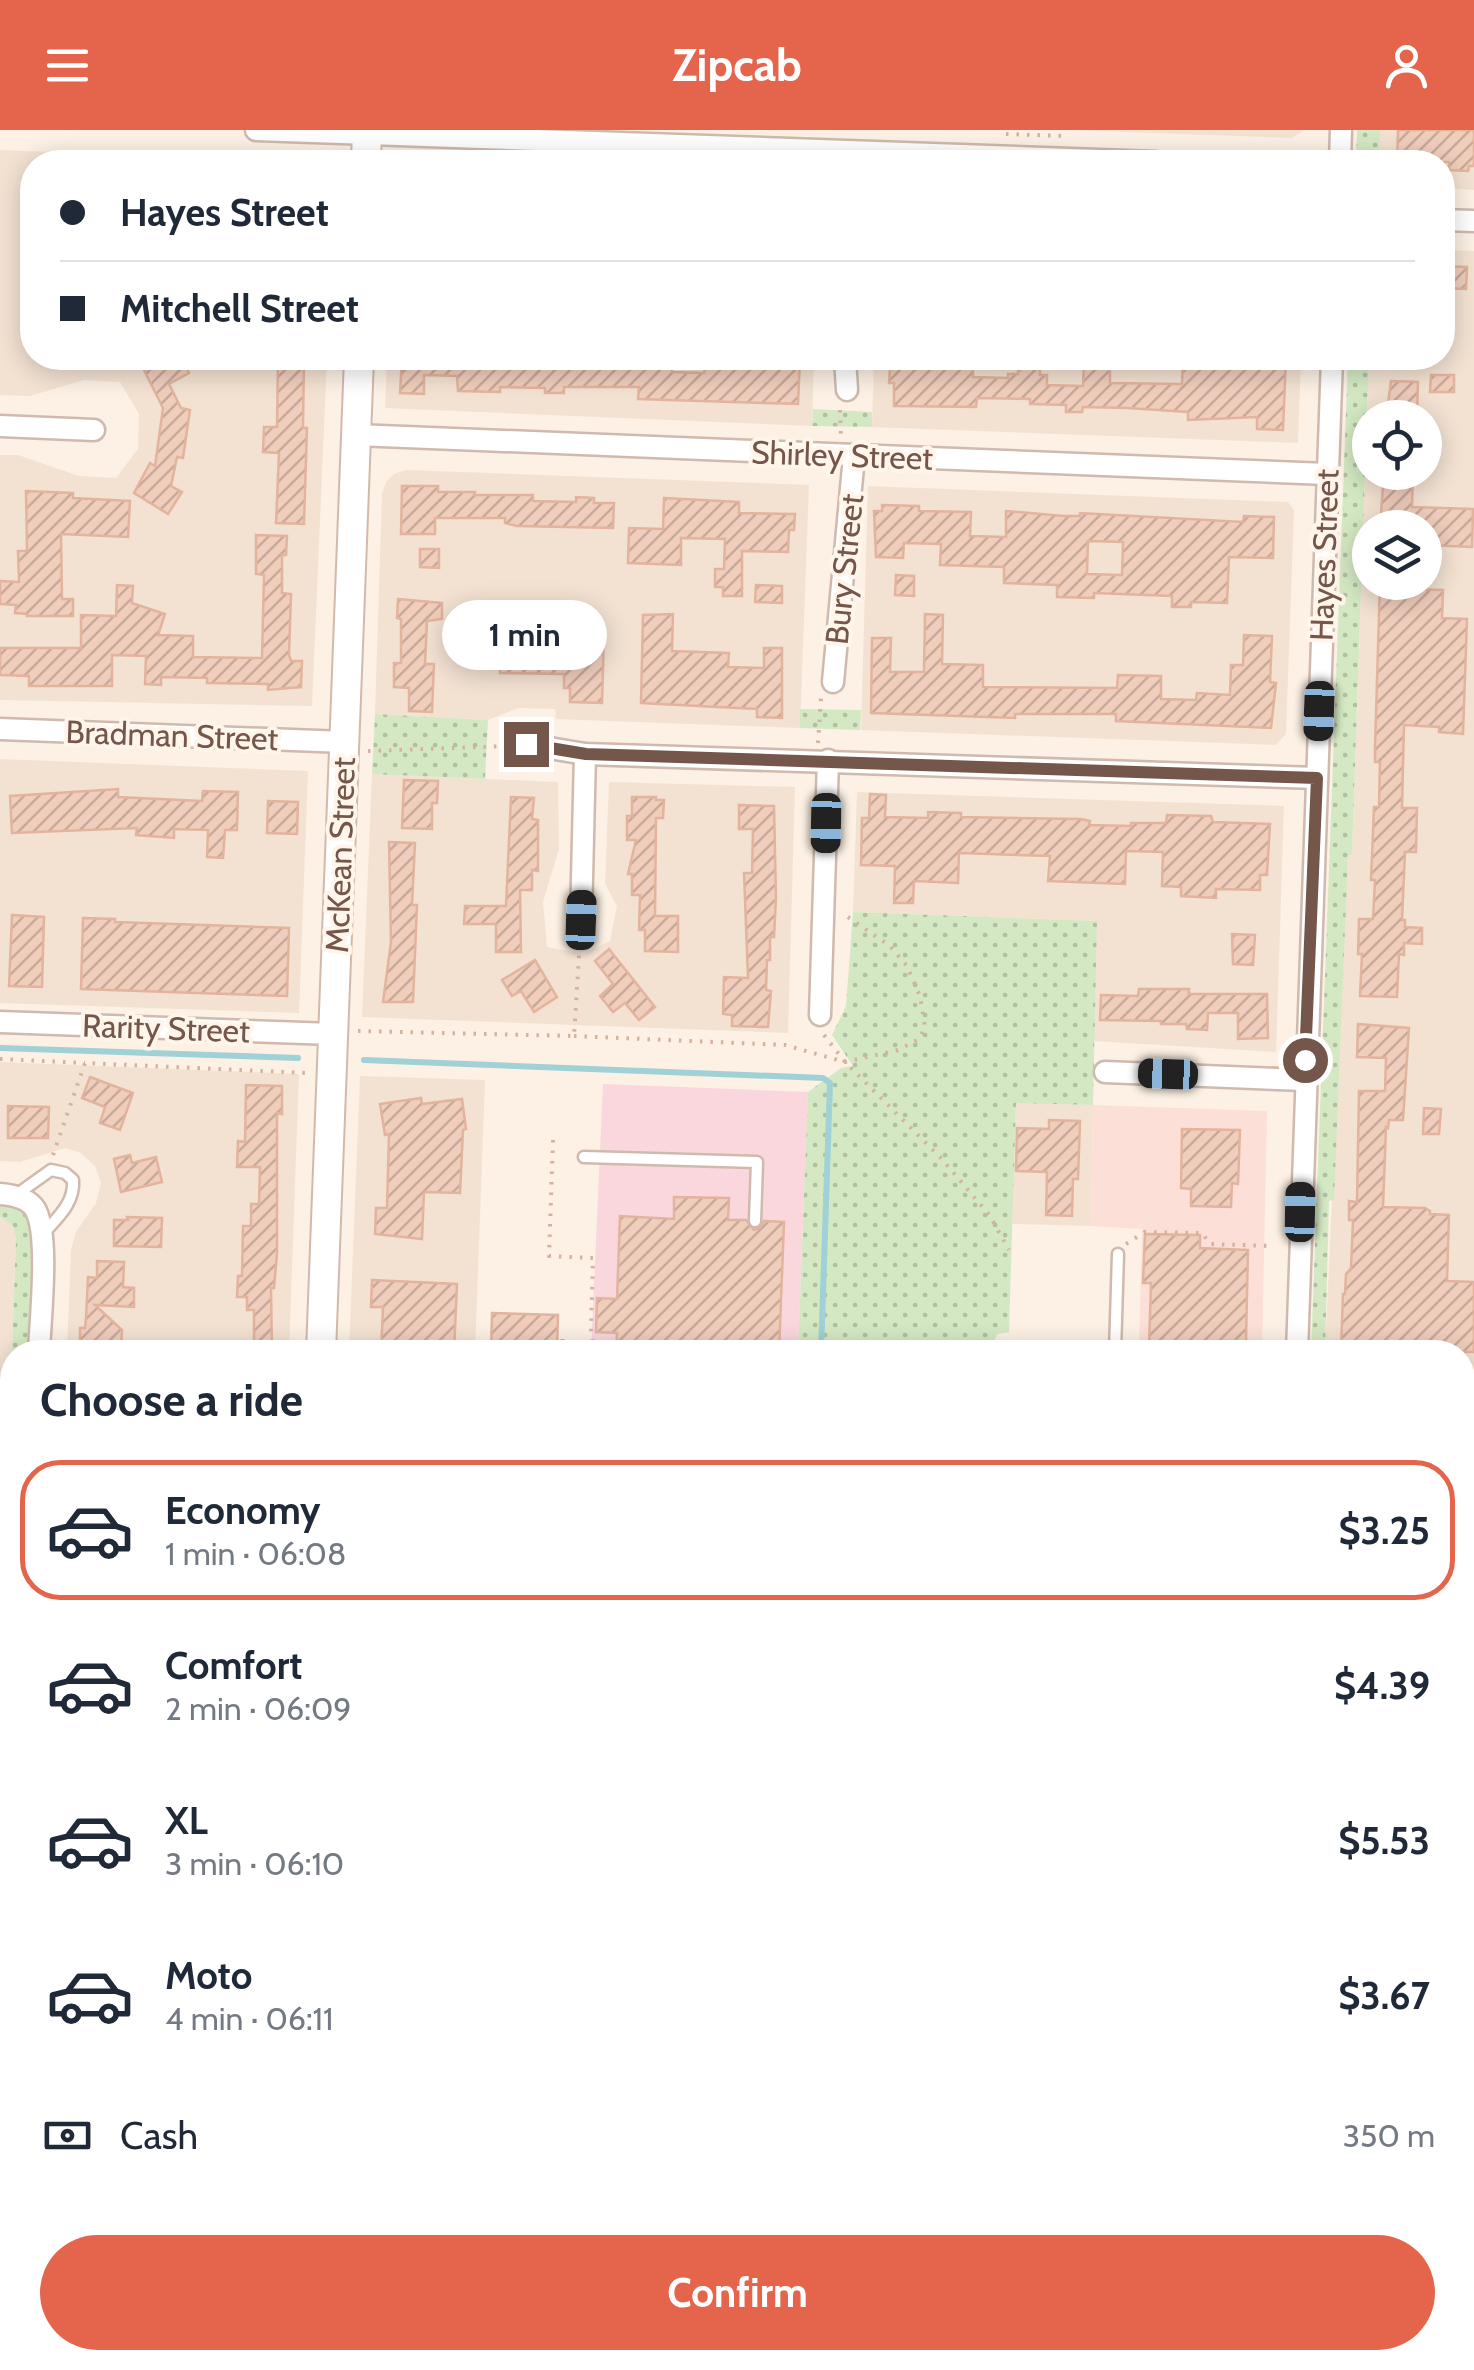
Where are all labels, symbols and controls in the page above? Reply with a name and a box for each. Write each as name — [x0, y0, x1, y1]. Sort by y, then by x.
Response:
icon: menu — [40, 38, 95, 93]
text: Zipcab — [672, 38, 802, 92]
icon: person — [1379, 38, 1434, 93]
text: Hayes Street — [120, 189, 329, 236]
text: Mitchell Street — [120, 285, 359, 332]
map controls — [1352, 400, 1442, 600]
button: locate — [1352, 400, 1442, 490]
street label: Shirley Street — [750, 432, 934, 478]
street label: Hayes Street — [1302, 468, 1346, 642]
street label: Bury Street — [817, 491, 871, 646]
button: layers — [1352, 510, 1442, 600]
callout: 1 min — [444, 599, 608, 669]
text: 1 min — [488, 615, 561, 654]
car — [1303, 680, 1335, 742]
street label: Bradman Street — [65, 712, 279, 758]
route end — [504, 722, 549, 767]
street label: McKean Street — [317, 756, 363, 954]
car — [810, 793, 842, 853]
car — [565, 889, 597, 951]
street label: Rarity Street — [81, 1006, 251, 1050]
route start — [1283, 1038, 1328, 1083]
car — [1137, 1058, 1199, 1090]
car — [1284, 1182, 1316, 1242]
text: Choose a ride — [40, 1373, 303, 1427]
icon: car — [45, 1485, 135, 1575]
text: Economy — [165, 1487, 320, 1534]
text: $3.25 — [1339, 1507, 1430, 1554]
text: 1 min · 06:08 — [165, 1534, 346, 1573]
icon: car — [45, 1640, 135, 1730]
text: Comfort — [165, 1642, 302, 1689]
text: $4.39 — [1334, 1662, 1430, 1709]
text: 2 min · 06:09 — [165, 1689, 351, 1728]
icon: car — [45, 1795, 135, 1885]
text: XL — [165, 1797, 208, 1844]
text: $5.53 — [1338, 1817, 1430, 1864]
text: 3 min · 06:10 — [165, 1844, 344, 1883]
icon: car — [45, 1950, 135, 2040]
text: Moto — [165, 1952, 252, 1999]
text: $3.67 — [1338, 1972, 1430, 2019]
text: 4 min · 06:11 — [165, 1999, 333, 2038]
icon: cash — [40, 2108, 95, 2163]
text: Cash — [120, 2112, 198, 2159]
text: 350 m — [1343, 2116, 1435, 2155]
button: Confirm — [40, 2235, 1435, 2350]

